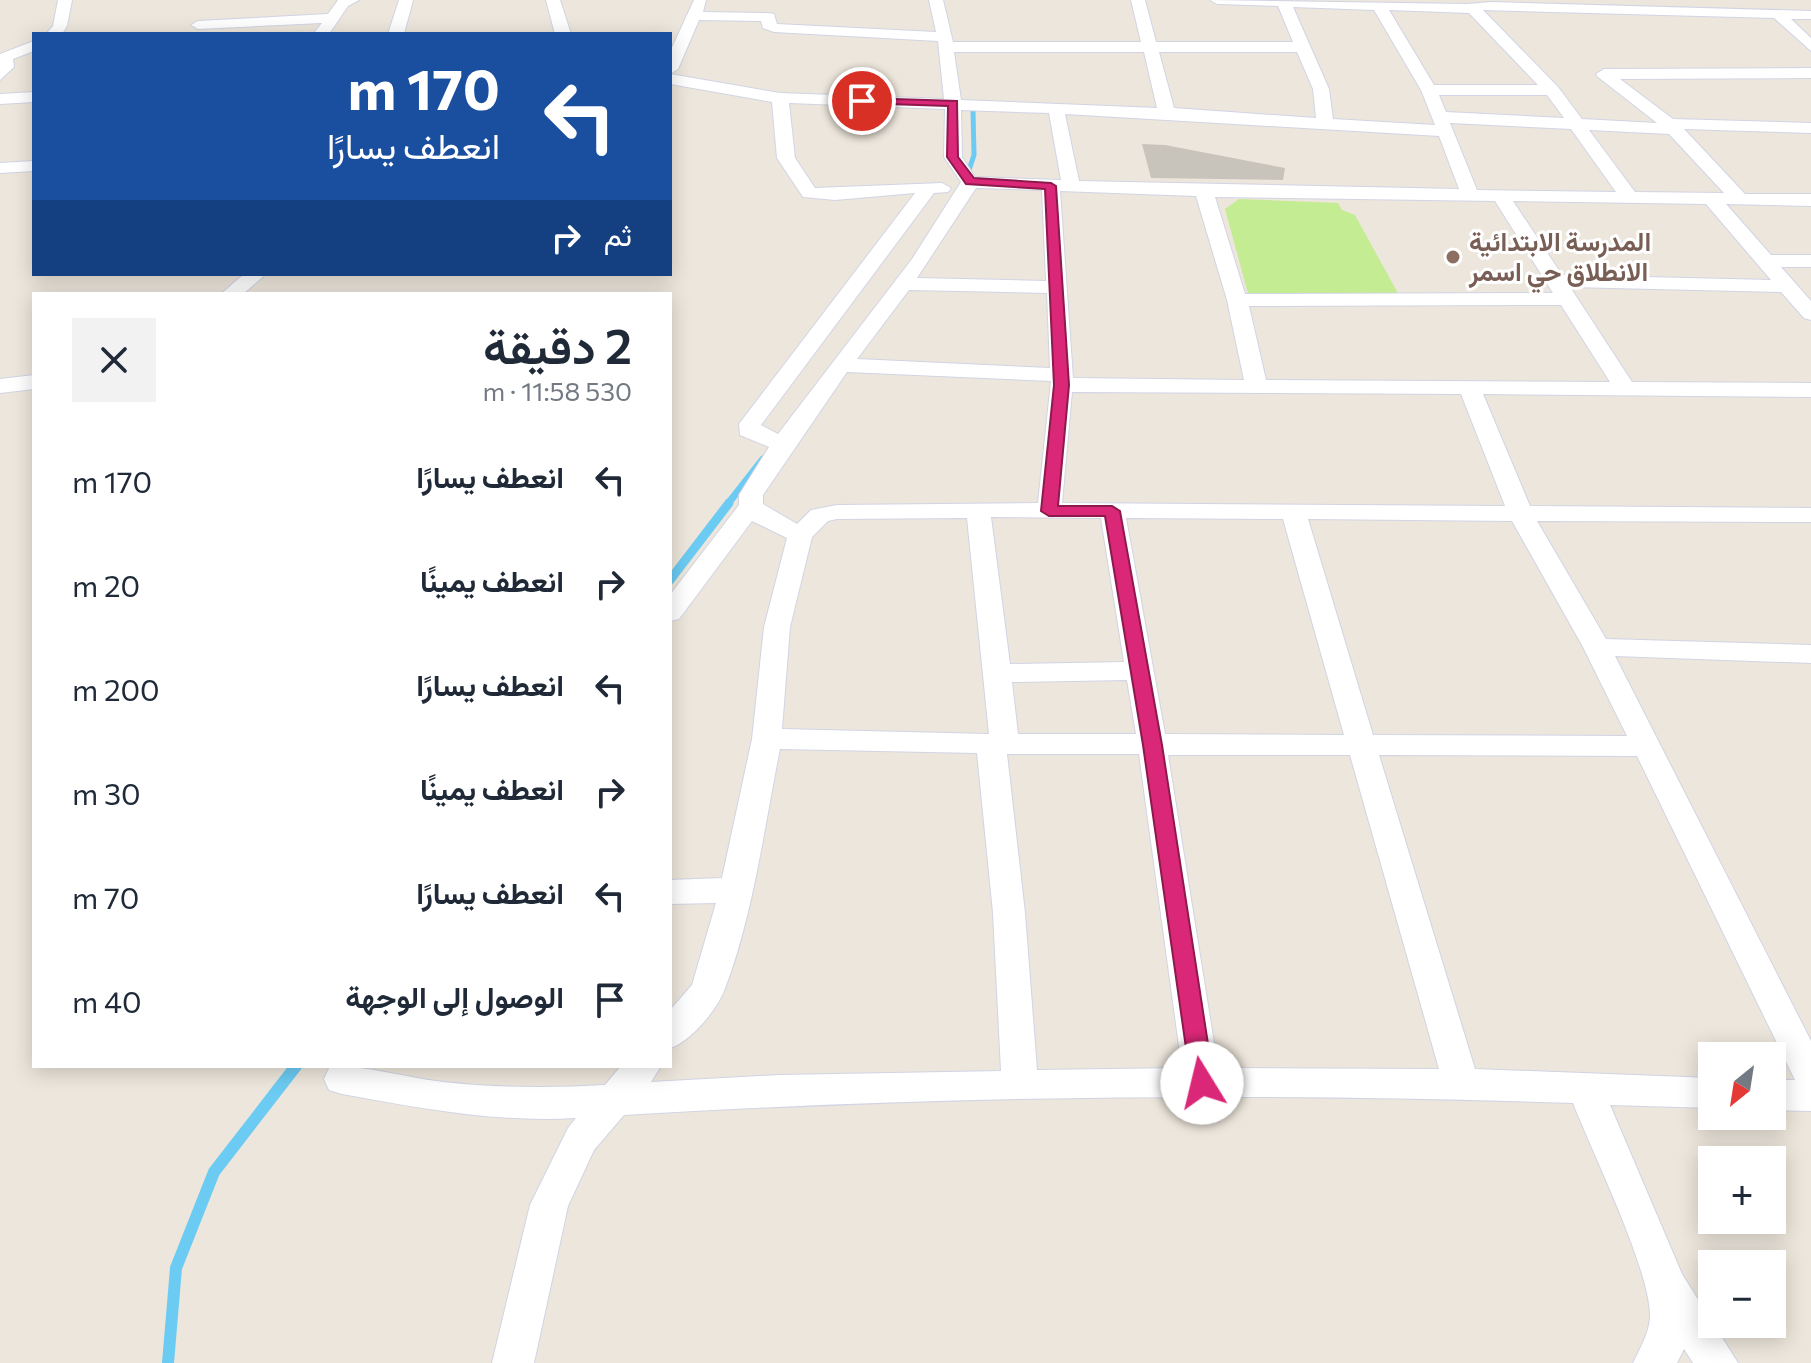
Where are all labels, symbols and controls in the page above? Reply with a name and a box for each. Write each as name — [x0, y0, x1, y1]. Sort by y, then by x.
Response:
text: 170 m — [347, 53, 500, 122]
icon: left — [528, 64, 632, 168]
pin — [828, 67, 896, 135]
icon: arrive — [840, 79, 884, 123]
text: انعطف يسارًا — [327, 122, 500, 166]
text: ثم — [604, 215, 632, 252]
icon: right — [544, 216, 588, 260]
place label: المدرسة الابتدائية الانطلاق حي اسمر — [1468, 225, 1651, 294]
marker: المدرسة الابتدائية الانطلاق حي اسمر — [1444, 248, 1462, 266]
text: 2 دقيقة — [483, 315, 632, 374]
button: close — [72, 318, 156, 402]
text: 530 m · 11:58 — [482, 375, 632, 406]
text: انعطف يسارًا — [416, 457, 564, 494]
icon: left — [588, 458, 632, 502]
text: 170 m — [72, 462, 152, 499]
text: انعطف يمينًا — [420, 561, 564, 598]
icon: right — [588, 562, 632, 606]
text: 20 m — [72, 566, 140, 603]
text: انعطف يسارًا — [416, 665, 564, 702]
icon: left — [588, 666, 632, 710]
text: 200 m — [72, 670, 160, 707]
text: انعطف يمينًا — [420, 769, 564, 806]
icon: right — [588, 770, 632, 814]
text: 30 m — [72, 774, 141, 811]
text: انعطف يسارًا — [416, 873, 564, 910]
icon: left — [588, 874, 632, 918]
text: 70 m — [72, 878, 139, 915]
text: الوصول إلى الوجهة — [345, 977, 564, 1014]
icon: arrive — [588, 978, 632, 1022]
text: 40 m — [72, 982, 142, 1019]
position arrow — [1160, 1041, 1244, 1125]
north arrow — [1698, 1042, 1786, 1130]
map controls — [1698, 1042, 1786, 1338]
button: + — [1698, 1146, 1786, 1234]
button: − — [1698, 1250, 1786, 1338]

